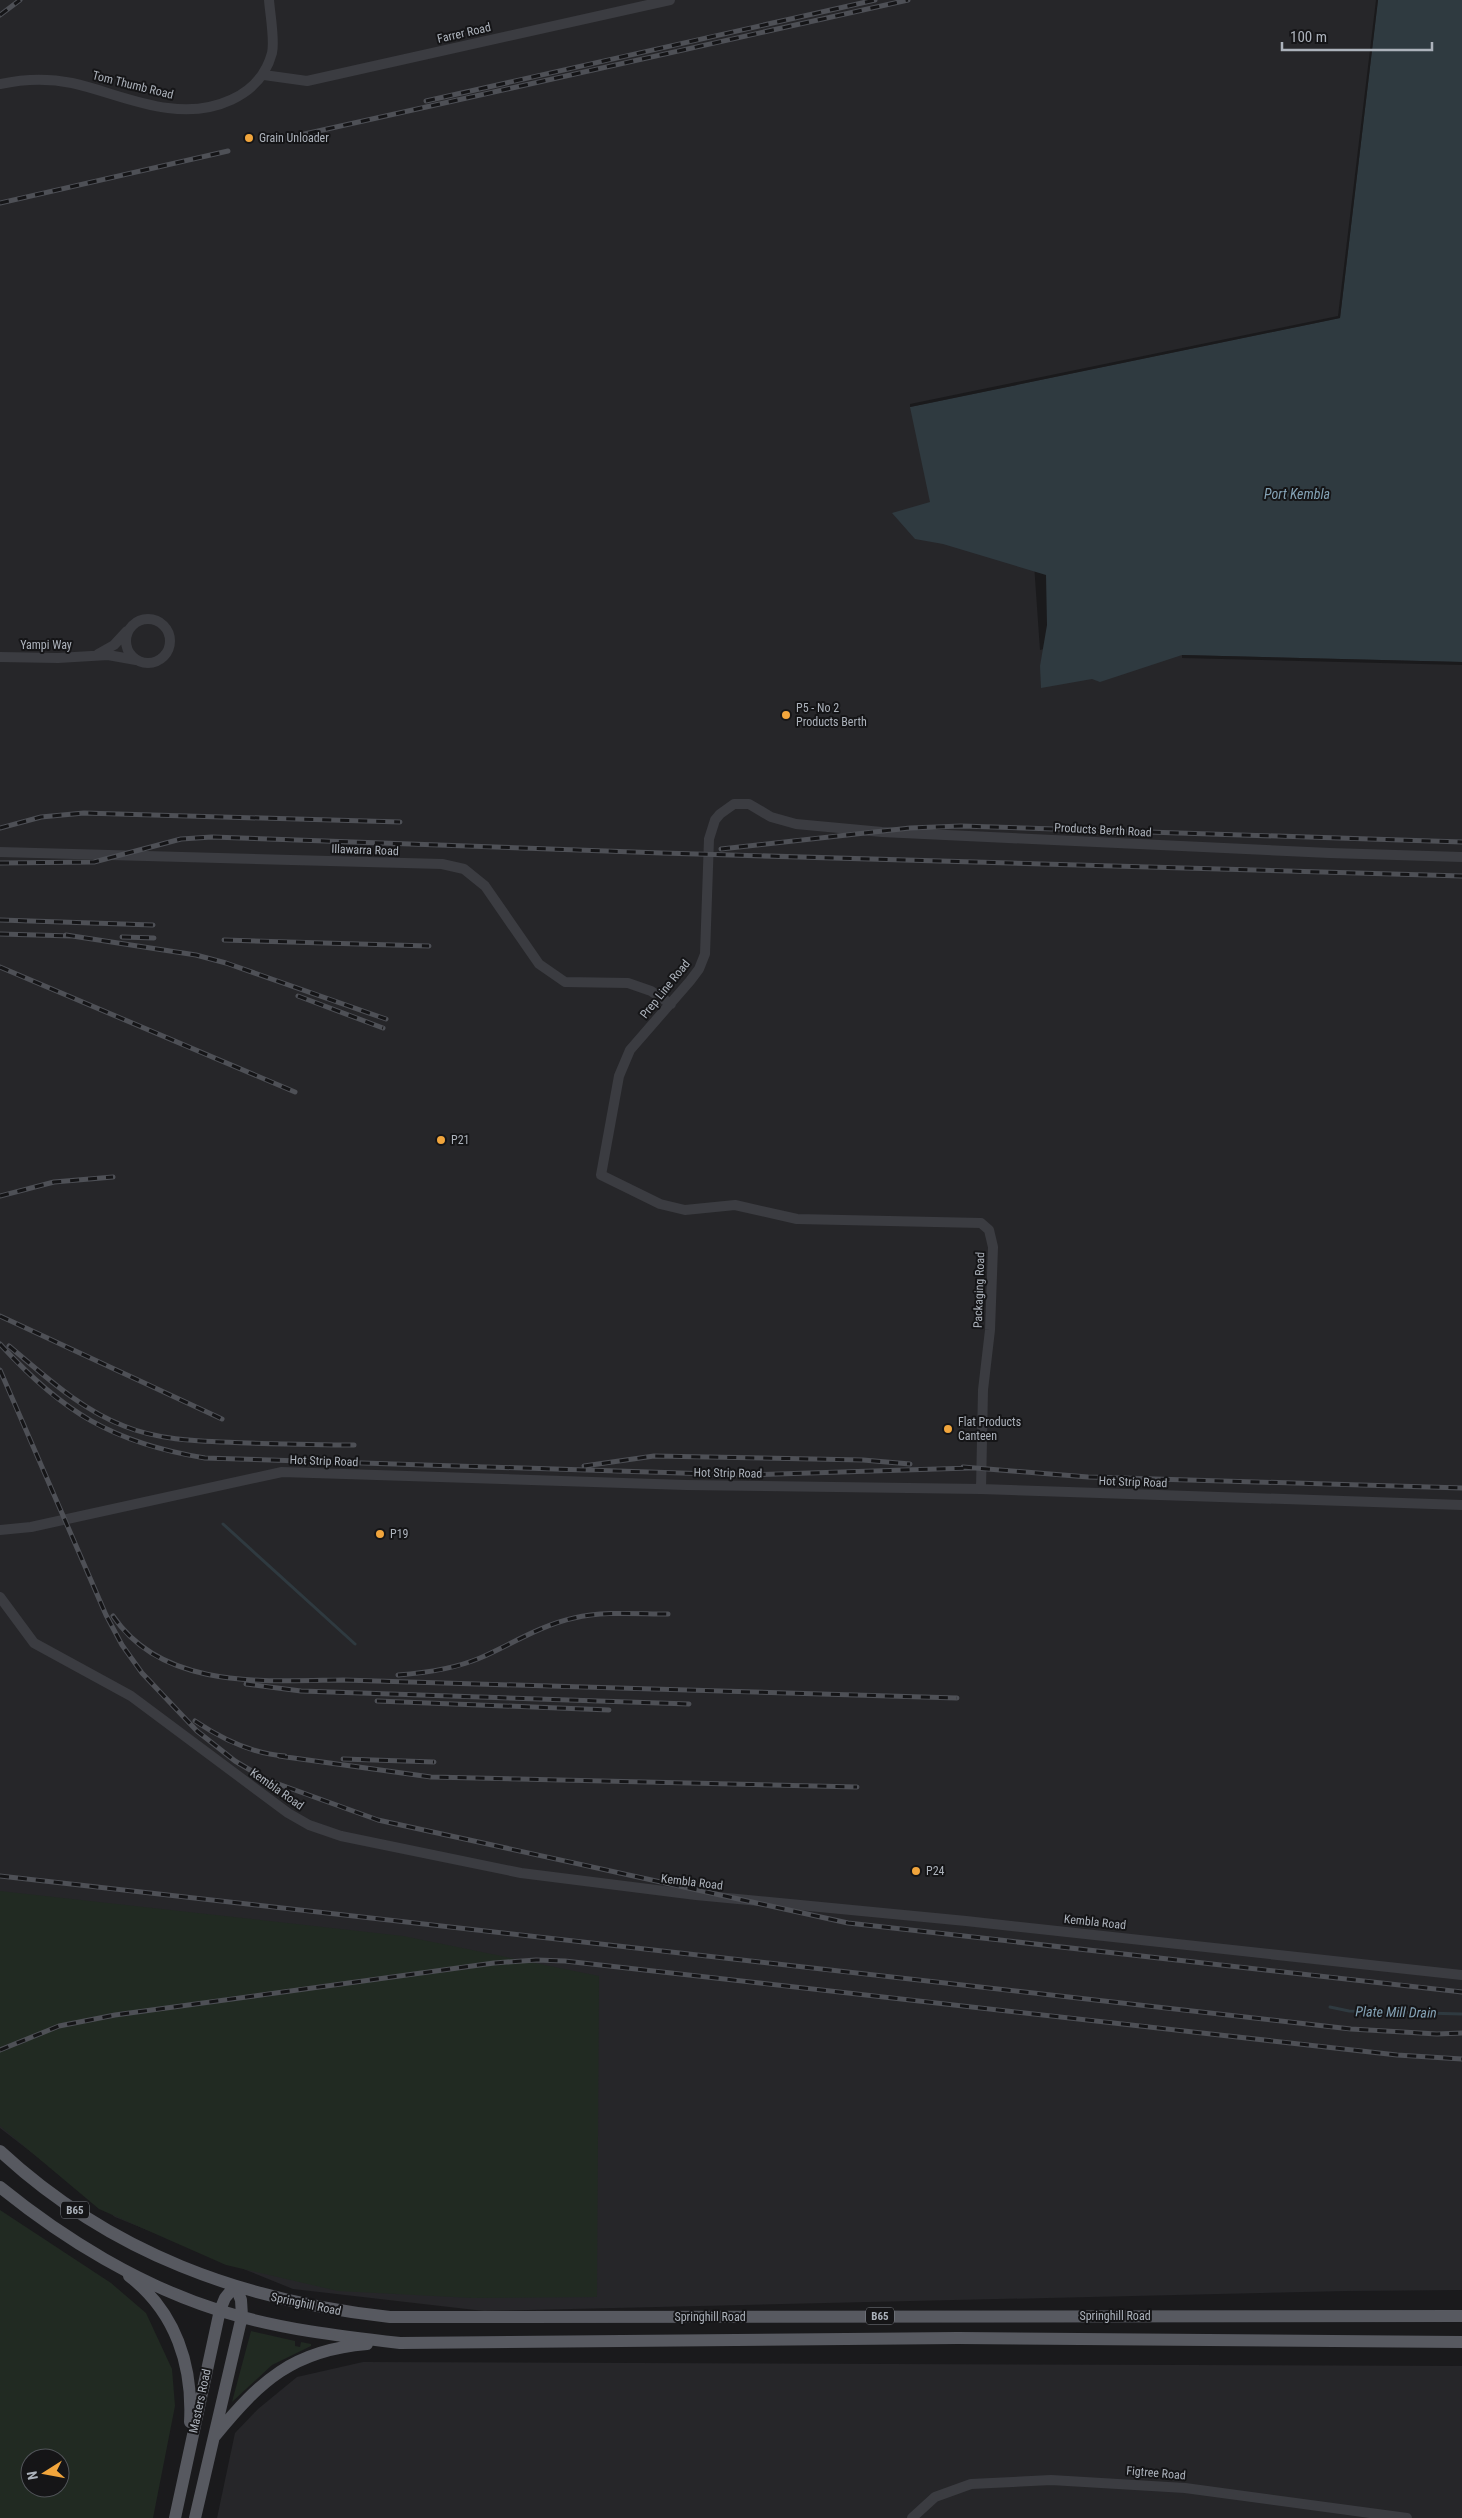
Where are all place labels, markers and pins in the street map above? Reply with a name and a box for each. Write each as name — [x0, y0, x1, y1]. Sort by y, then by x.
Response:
place label: Grain Unloader — [259, 131, 329, 145]
marker: Grain Unloader — [243, 132, 255, 144]
place label: P5 - No 2 Products Berth — [796, 701, 867, 729]
marker: P5 - No 2 Products Berth — [780, 709, 792, 721]
place label: P21 — [451, 1133, 470, 1147]
marker: P21 — [435, 1134, 447, 1146]
place label: Flat Products Canteen — [958, 1415, 1021, 1443]
marker: Flat Products Canteen — [942, 1423, 954, 1435]
place label: P19 — [390, 1527, 409, 1541]
marker: P19 — [374, 1528, 386, 1540]
place label: P24 — [926, 1864, 945, 1878]
marker: P24 — [910, 1865, 922, 1877]

